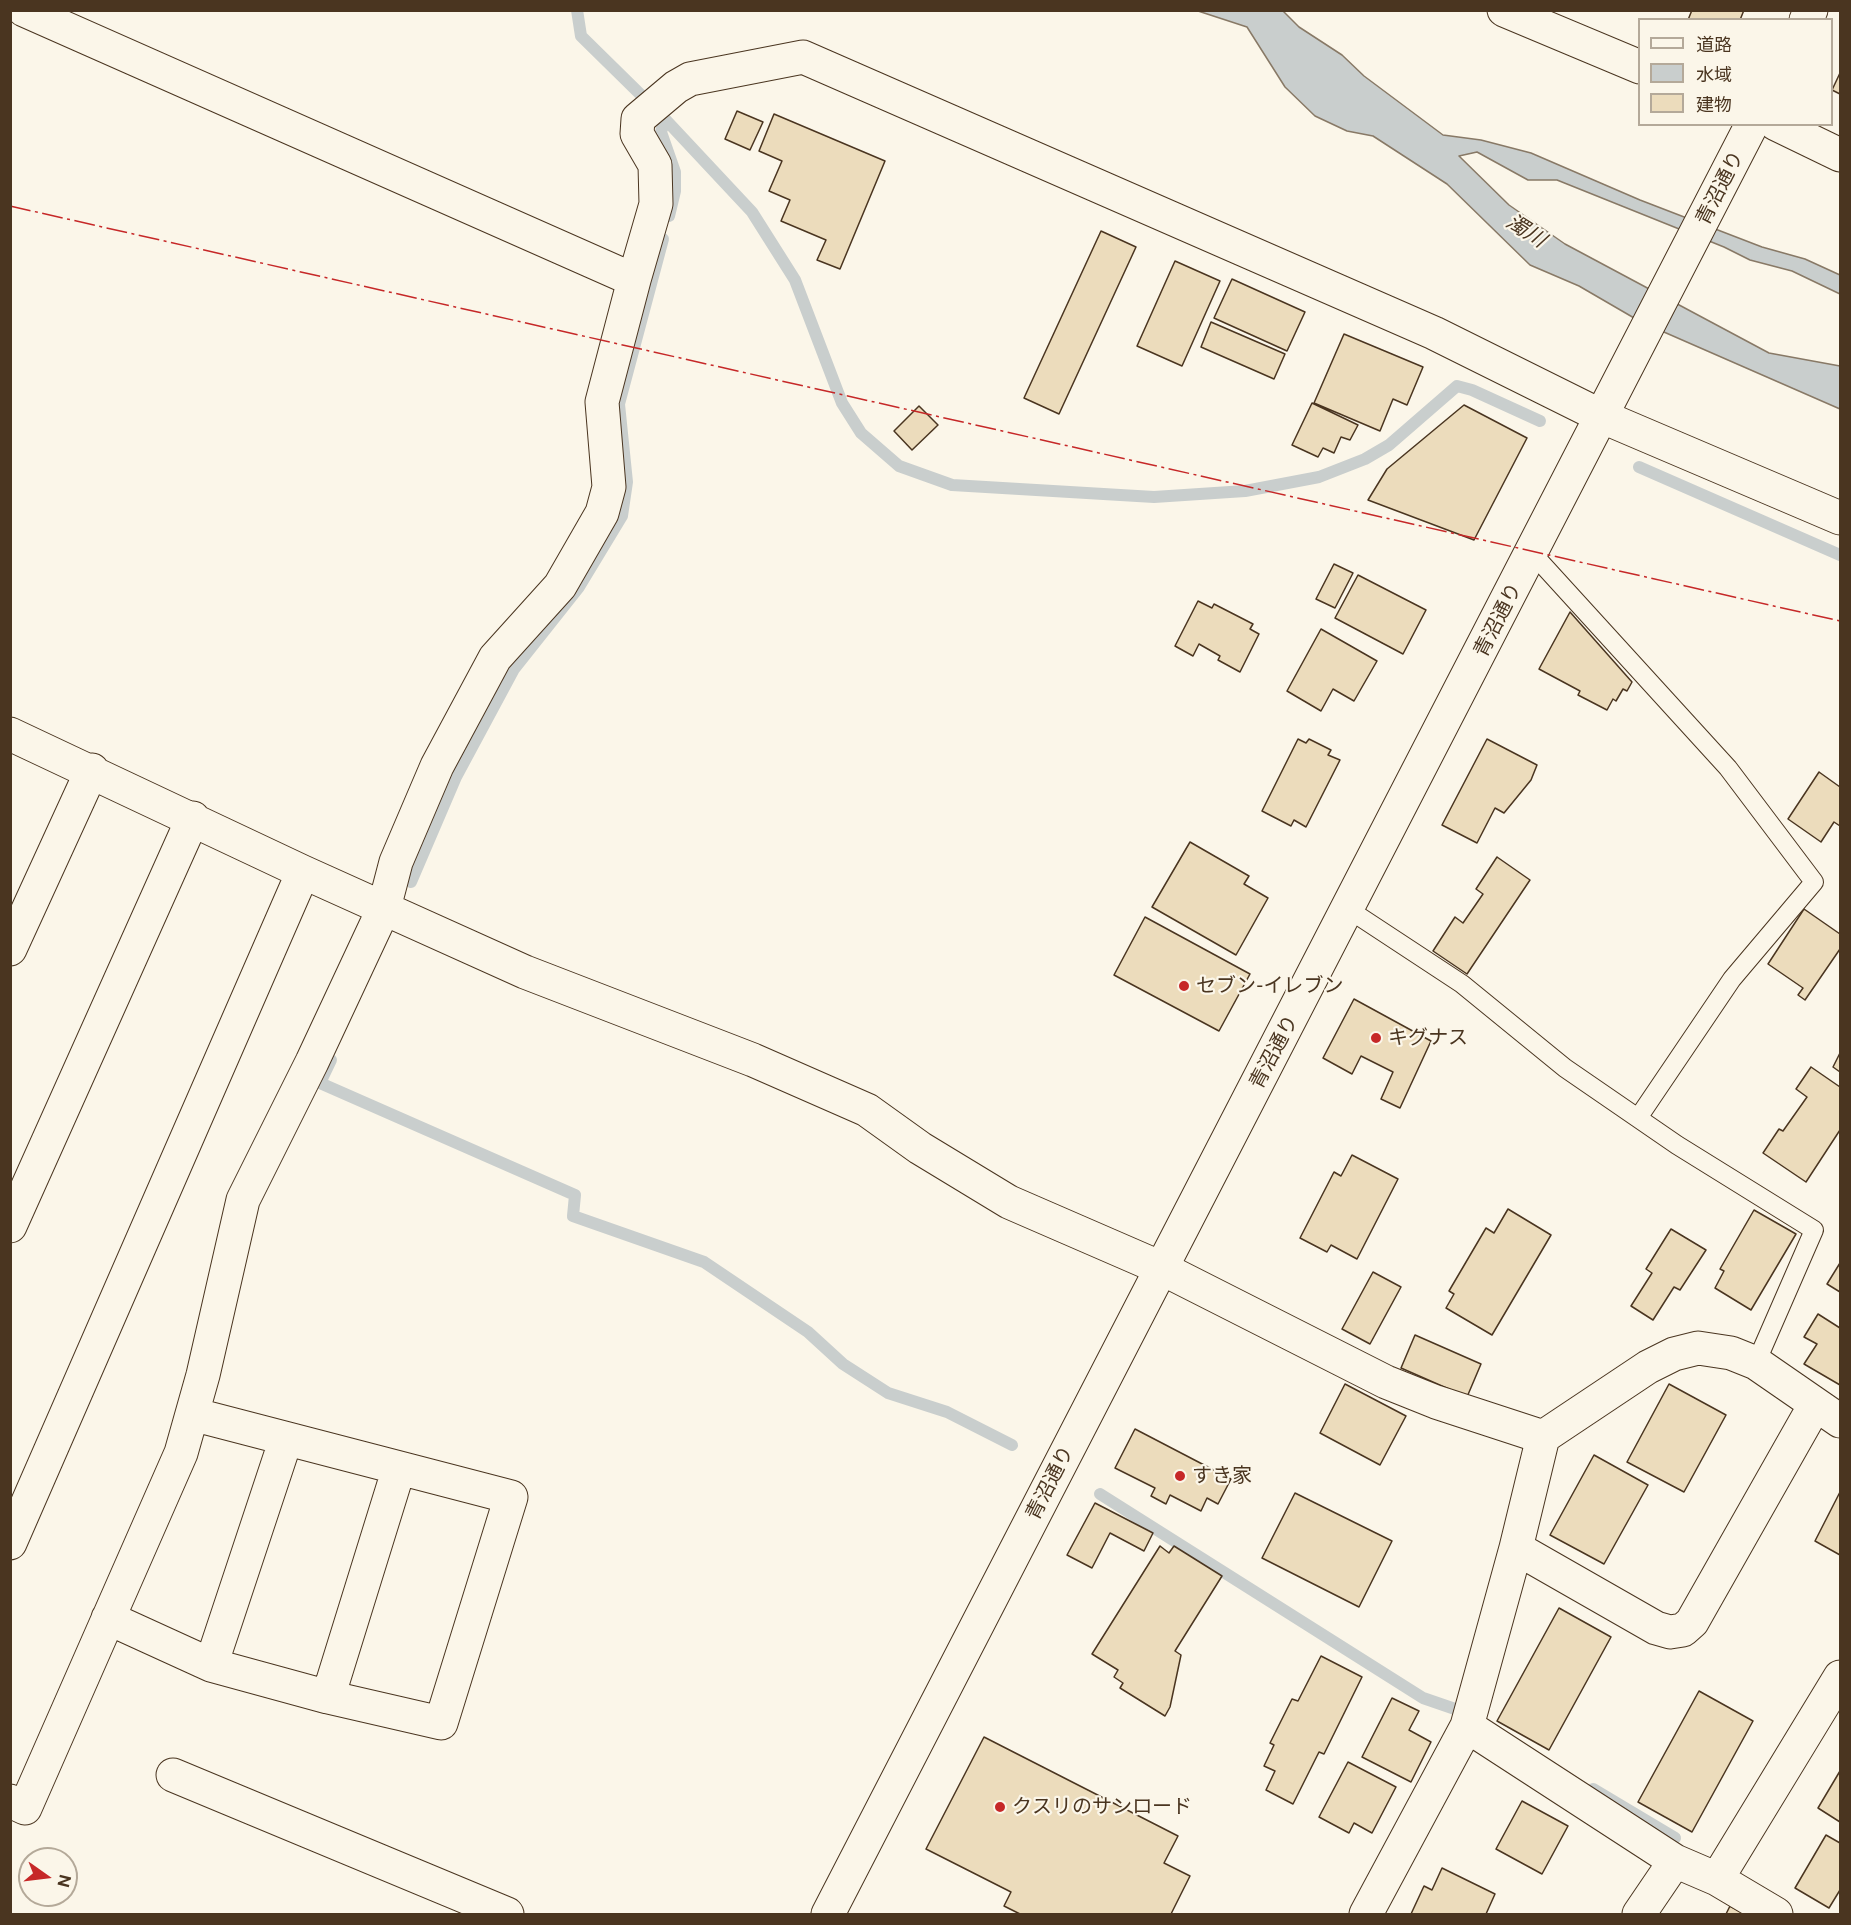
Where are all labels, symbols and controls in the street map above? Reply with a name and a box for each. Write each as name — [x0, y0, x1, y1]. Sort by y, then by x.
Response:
legend — [1638, 18, 1833, 126]
text: 道路 — [1696, 34, 1732, 55]
text: 水域 — [1696, 64, 1732, 85]
text: 建物 — [1696, 94, 1732, 115]
street label: 青沼通り — [1691, 147, 1749, 229]
water label: 濁川 — [1502, 209, 1550, 253]
street label: 青沼通り — [1469, 579, 1527, 661]
place label: セブン-イレブン — [1196, 974, 1344, 998]
marker: セブン-イレブン — [1177, 979, 1191, 993]
street label: 青沼通り — [1245, 1011, 1303, 1093]
place label: キグナス — [1388, 1026, 1468, 1050]
marker: キグナス — [1369, 1031, 1383, 1045]
street label: 青沼通り — [1021, 1442, 1079, 1524]
place label: すき家 — [1192, 1464, 1252, 1488]
marker: すき家 — [1173, 1469, 1187, 1483]
place label: クスリのサンロード — [1012, 1795, 1192, 1819]
marker: クスリのサンロード — [993, 1800, 1007, 1814]
north arrow — [18, 1847, 78, 1907]
text: N — [53, 1873, 75, 1889]

